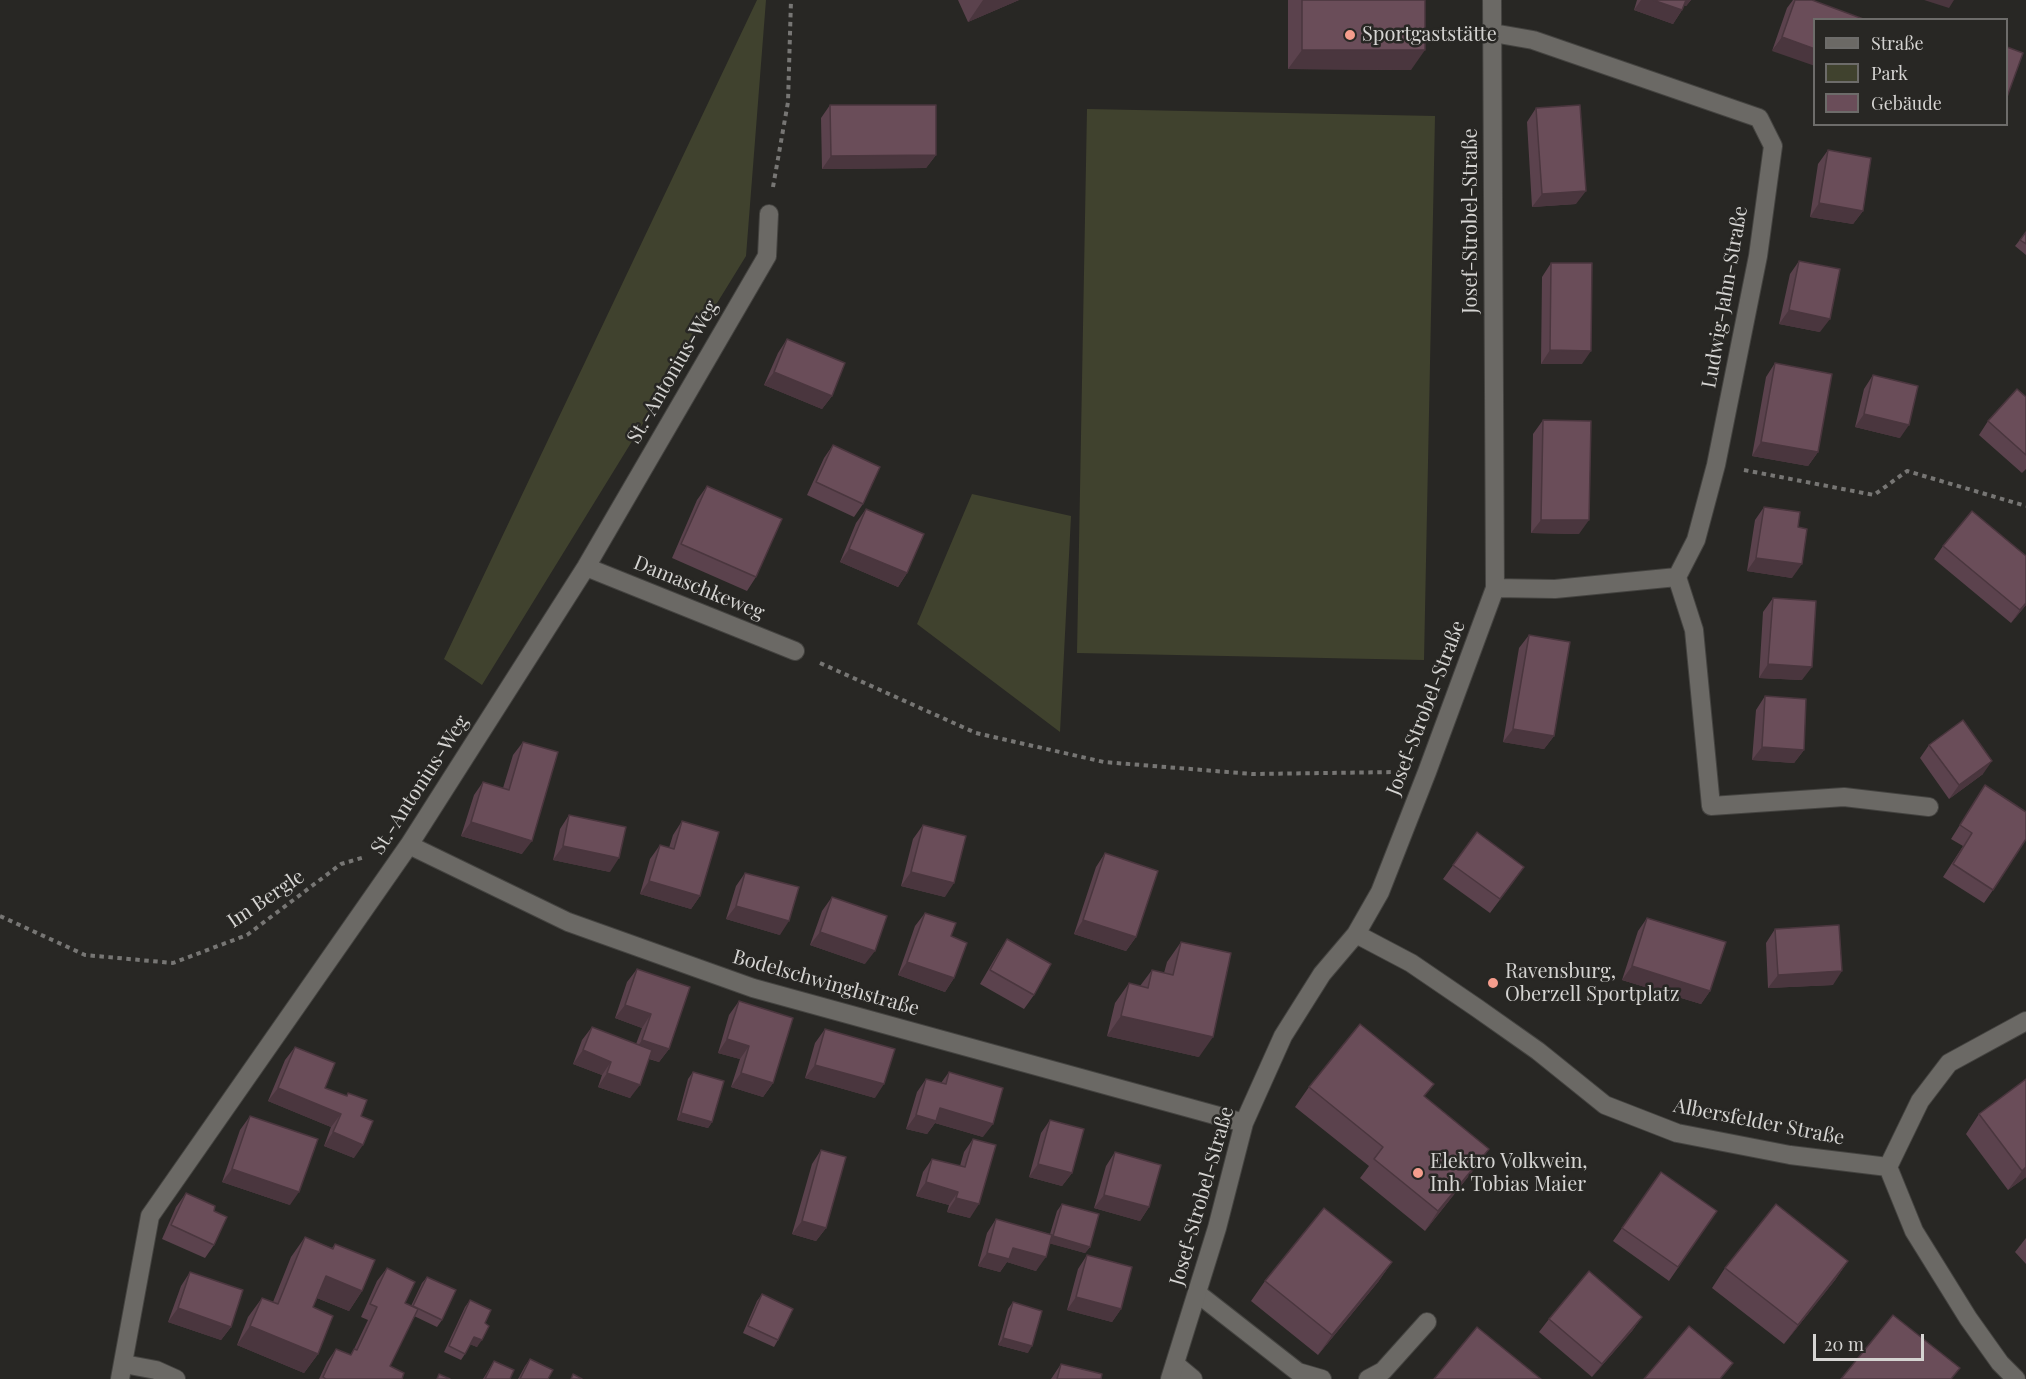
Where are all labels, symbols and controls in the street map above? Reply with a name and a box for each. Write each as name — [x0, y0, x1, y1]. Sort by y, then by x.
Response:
legend — [1813, 18, 2008, 126]
place label: Sportgaststätte — [1362, 23, 1497, 47]
marker: Sportgaststätte — [1343, 28, 1357, 42]
text: Straße — [1871, 31, 1924, 55]
text: Park — [1871, 61, 1908, 85]
text: Gebäude — [1871, 91, 1942, 115]
street label: Josef-Strobel-Straße — [1459, 128, 1483, 314]
street label: Ludwig-Jahn-Straße — [1697, 204, 1753, 390]
street label: St.-Antonius-Weg — [622, 296, 724, 448]
street label: Damaschkeweg — [630, 551, 768, 625]
street label: Josef-Strobel-Straße — [1382, 617, 1470, 799]
street label: St.-Antonius-Weg — [366, 711, 474, 859]
street label: Im Bergle — [223, 865, 309, 933]
street label: Bodelschwinghstraße — [730, 945, 922, 1021]
place label: Ravensburg, Oberzell Sportplatz — [1505, 960, 1679, 1007]
marker: Ravensburg, Oberzell Sportplatz — [1486, 976, 1500, 990]
street label: Albersfelder Straße — [1671, 1094, 1847, 1150]
street label: Josef-Strobel-Straße — [1165, 1104, 1239, 1288]
place label: Elektro Volkwein, Inh. Tobias Maier — [1430, 1150, 1588, 1197]
marker: Elektro Volkwein, Inh. Tobias Maier — [1411, 1166, 1425, 1180]
scale bar — [1816, 1322, 1927, 1360]
text: 20 m — [1824, 1332, 1864, 1356]

